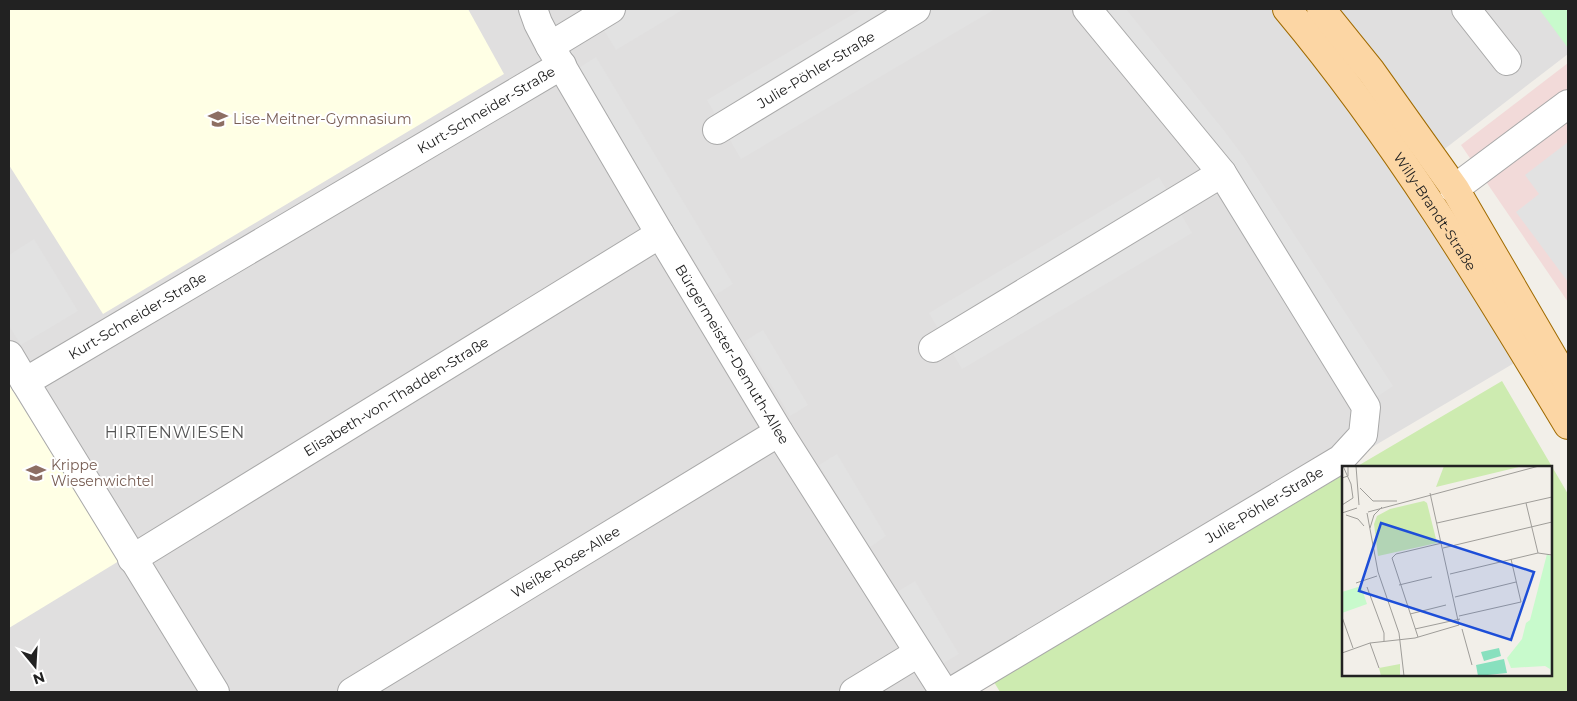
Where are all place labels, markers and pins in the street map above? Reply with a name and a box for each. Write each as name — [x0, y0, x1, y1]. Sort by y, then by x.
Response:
school or university icon: Lise-Meitner-Gymnasium — [207, 108, 229, 130]
place label: Lise-Meitner-Gymnasium — [233, 110, 412, 128]
place label: Krippe Wiesenwichtel — [51, 456, 154, 490]
school or university icon: Krippe Wiesenwichtel — [25, 462, 47, 484]

